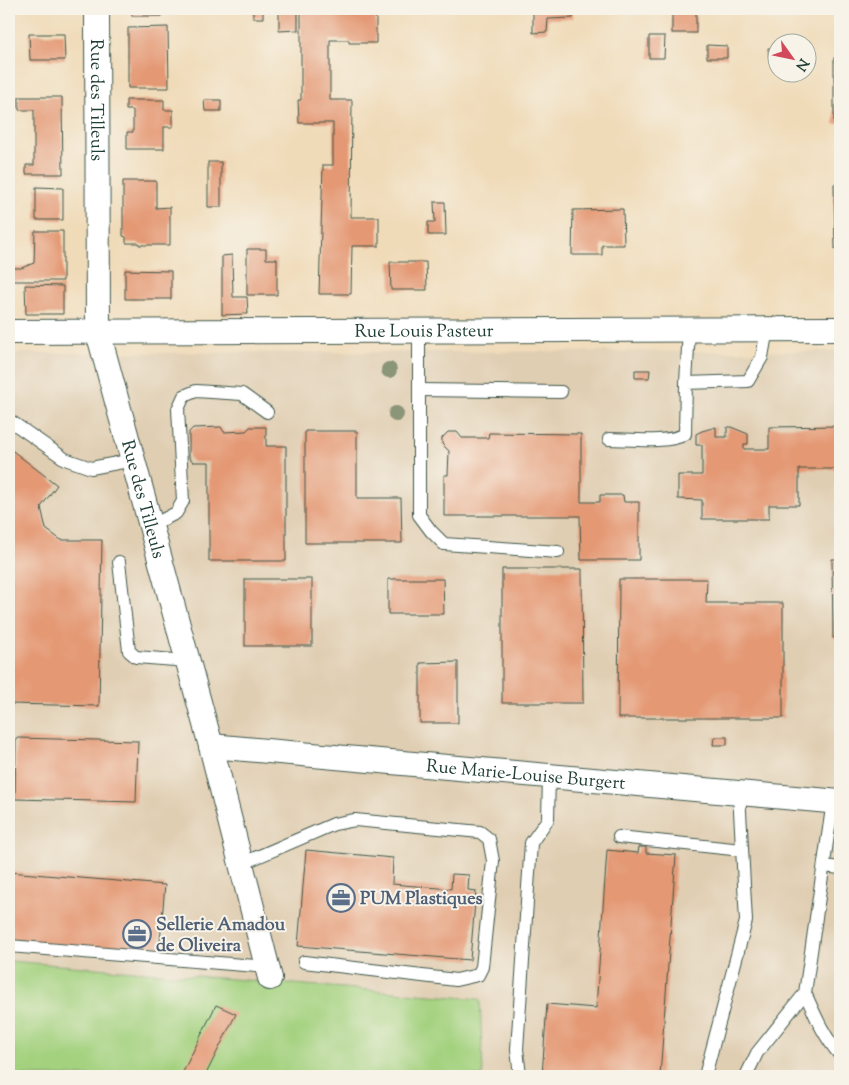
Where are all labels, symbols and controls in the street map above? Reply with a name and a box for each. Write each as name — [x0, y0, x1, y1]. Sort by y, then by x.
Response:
north arrow — [766, 32, 816, 82]
street label: Rue des Tilleuls — [82, 39, 108, 161]
text: N — [790, 54, 813, 74]
street label: Rue Louis Pasteur — [354, 319, 494, 346]
street label: Rue des Tilleuls — [113, 437, 170, 562]
street label: Rue Marie-Louise Burgert — [425, 754, 626, 798]
office icon: PUM Plastiques — [326, 883, 356, 913]
place label: PUM Plastiques — [360, 887, 483, 913]
place label: Sellerie Amadou de Oliveira — [156, 913, 286, 960]
office icon: Sellerie Amadou de Oliveira — [122, 919, 152, 949]

